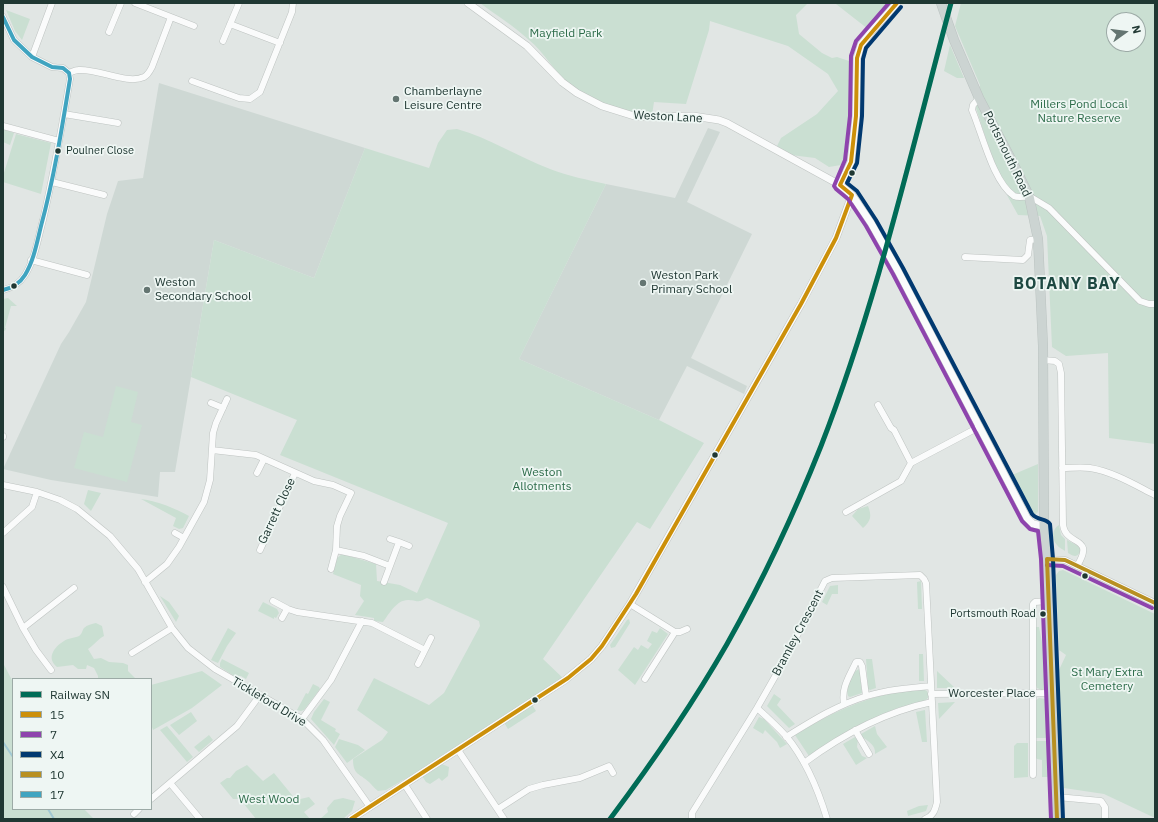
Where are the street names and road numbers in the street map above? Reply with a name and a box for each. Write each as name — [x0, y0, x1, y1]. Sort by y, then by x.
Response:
street label: Weston Lane — [633, 108, 703, 126]
street label: Portsmouth Road — [980, 109, 1034, 199]
street label: Garrett Close — [255, 476, 299, 546]
street label: Bramley Crescent — [769, 587, 827, 679]
street label: Tickleford Drive — [229, 674, 309, 730]
street label: Worcester Place — [948, 687, 1036, 701]

